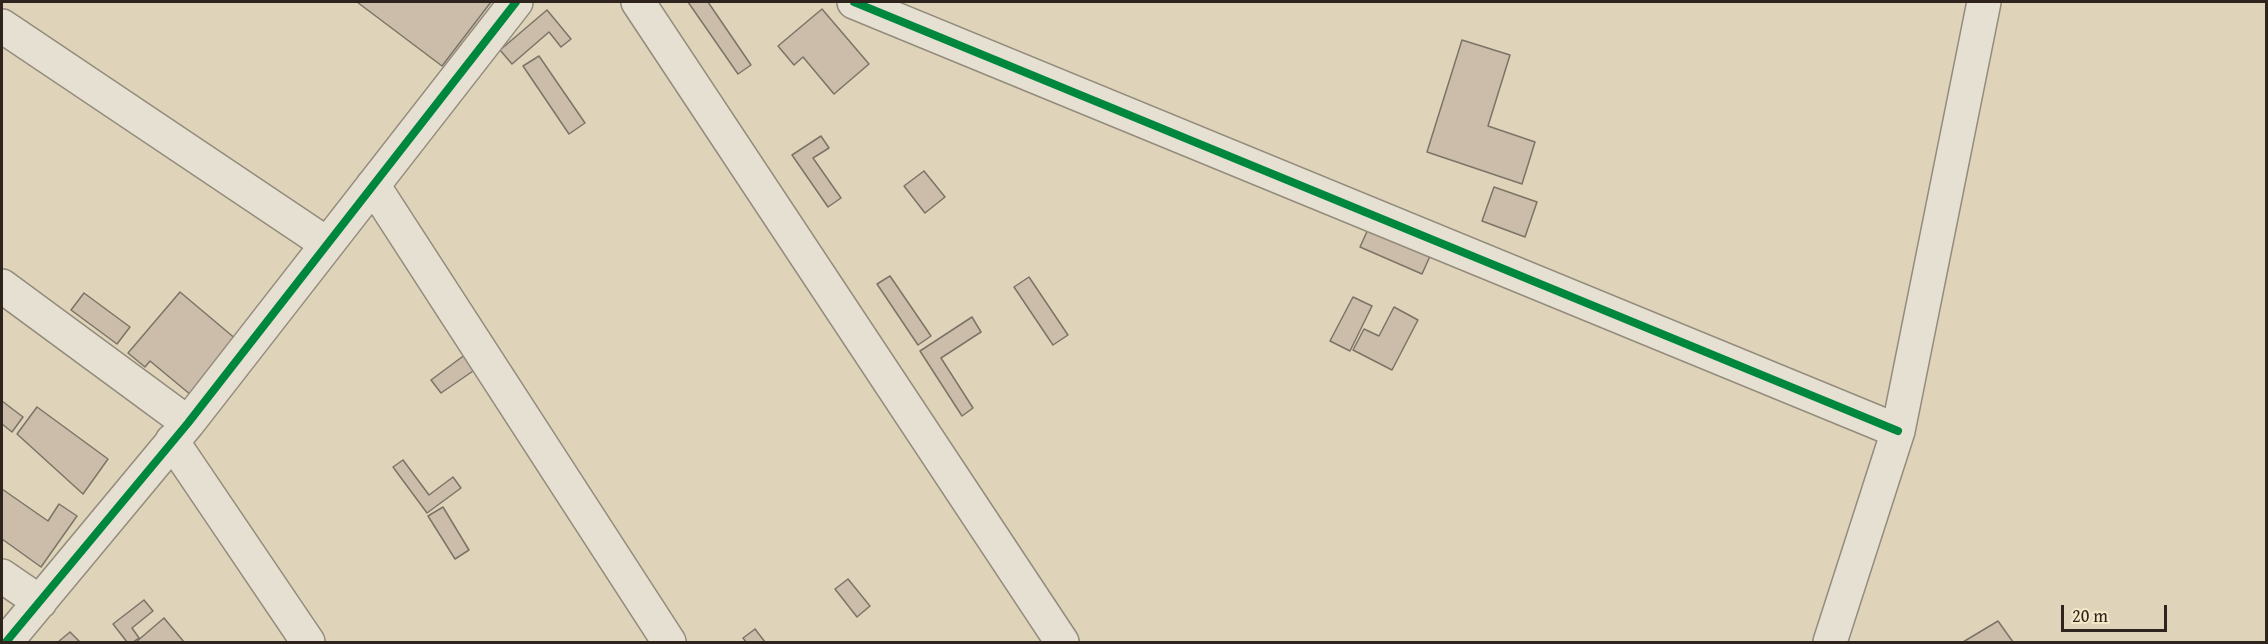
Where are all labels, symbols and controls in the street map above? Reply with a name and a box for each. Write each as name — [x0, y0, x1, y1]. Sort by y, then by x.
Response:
scale bar — [2064, 593, 2170, 631]
text: 20 m — [2072, 602, 2108, 629]

